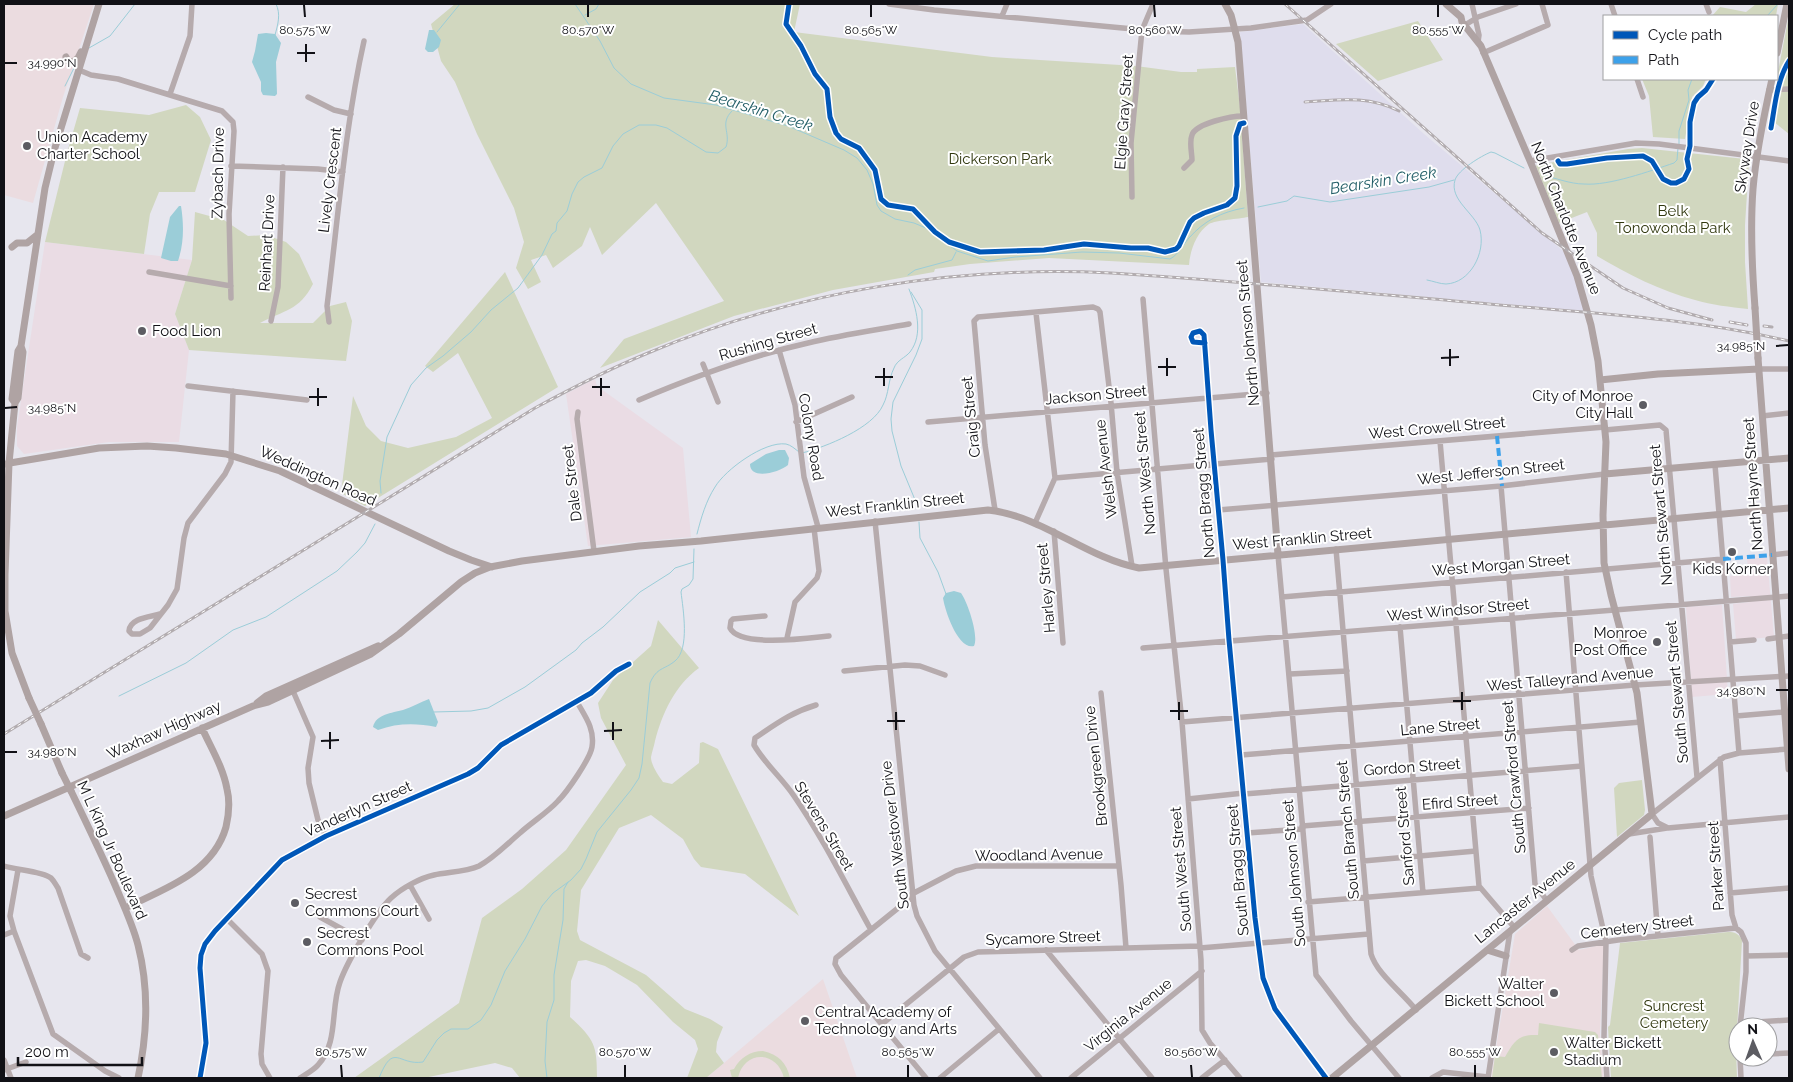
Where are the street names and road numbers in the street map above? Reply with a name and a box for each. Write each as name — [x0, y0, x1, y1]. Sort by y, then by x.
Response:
street label: Elgie Gray Street — [1111, 54, 1137, 170]
street label: Skyway Drive — [1731, 100, 1763, 194]
street label: Lively Crescent — [315, 126, 345, 234]
street label: Zybach Drive — [208, 127, 228, 219]
street label: North Charlotte Avenue — [1527, 139, 1605, 297]
street label: Reinhart Drive — [255, 194, 279, 292]
street label: North Johnson Street — [1233, 259, 1263, 407]
street label: Rushing Street — [717, 319, 819, 365]
street label: Craig Street — [958, 375, 984, 459]
street label: Jackson Street — [1045, 382, 1147, 408]
street label: Colony Road — [794, 392, 828, 482]
street label: North West Street — [1131, 410, 1159, 536]
street label: West Crowell Street — [1368, 413, 1506, 443]
street label: North Hayne Street — [1739, 417, 1767, 551]
street label: Welsh Avenue — [1091, 418, 1121, 520]
street label: North Bragg Street — [1189, 427, 1219, 559]
street label: Weddington Road — [257, 442, 379, 510]
street label: Dale Street — [558, 444, 586, 522]
street label: North Stewart Street — [1646, 444, 1676, 586]
street label: West Jefferson Street — [1417, 455, 1565, 489]
street label: West Franklin Street — [825, 489, 965, 521]
street label: West Franklin Street — [1232, 524, 1372, 554]
street label: Harley Street — [1033, 542, 1059, 634]
street label: West Morgan Street — [1431, 550, 1571, 580]
street label: West Windsor Street — [1386, 595, 1530, 625]
street label: South Stewart Street — [1662, 620, 1692, 764]
street label: West Talleyrand Avenue — [1486, 663, 1654, 695]
street label: Waxhaw Highway — [104, 697, 224, 763]
street label: South Crawford Street — [1498, 700, 1530, 854]
street label: Brookgreen Drive — [1081, 705, 1111, 827]
street label: Lane Street — [1399, 715, 1481, 739]
street label: Gordon Street — [1363, 755, 1461, 779]
street label: South Westover Drive — [877, 760, 913, 910]
street label: South Branch Street — [1333, 760, 1363, 900]
street label: Vanderlyn Street — [301, 777, 415, 841]
street label: M L King Jr Boulevard — [73, 778, 151, 922]
street label: Stevens Street — [790, 778, 858, 874]
street label: Sanford Street — [1392, 786, 1418, 886]
street label: Efird Street — [1421, 790, 1499, 814]
street label: South Johnson Street — [1279, 799, 1309, 947]
street label: South Bragg Street — [1223, 804, 1253, 936]
street label: South West Street — [1167, 806, 1195, 932]
street label: Parker Street — [1704, 821, 1728, 911]
street label: Woodland Avenue — [975, 845, 1103, 865]
street label: Lancaster Avenue — [1471, 855, 1579, 947]
street label: Cemetery Street — [1579, 911, 1695, 943]
street label: Sycamore Street — [985, 927, 1101, 949]
street label: Virginia Avenue — [1081, 974, 1175, 1056]

